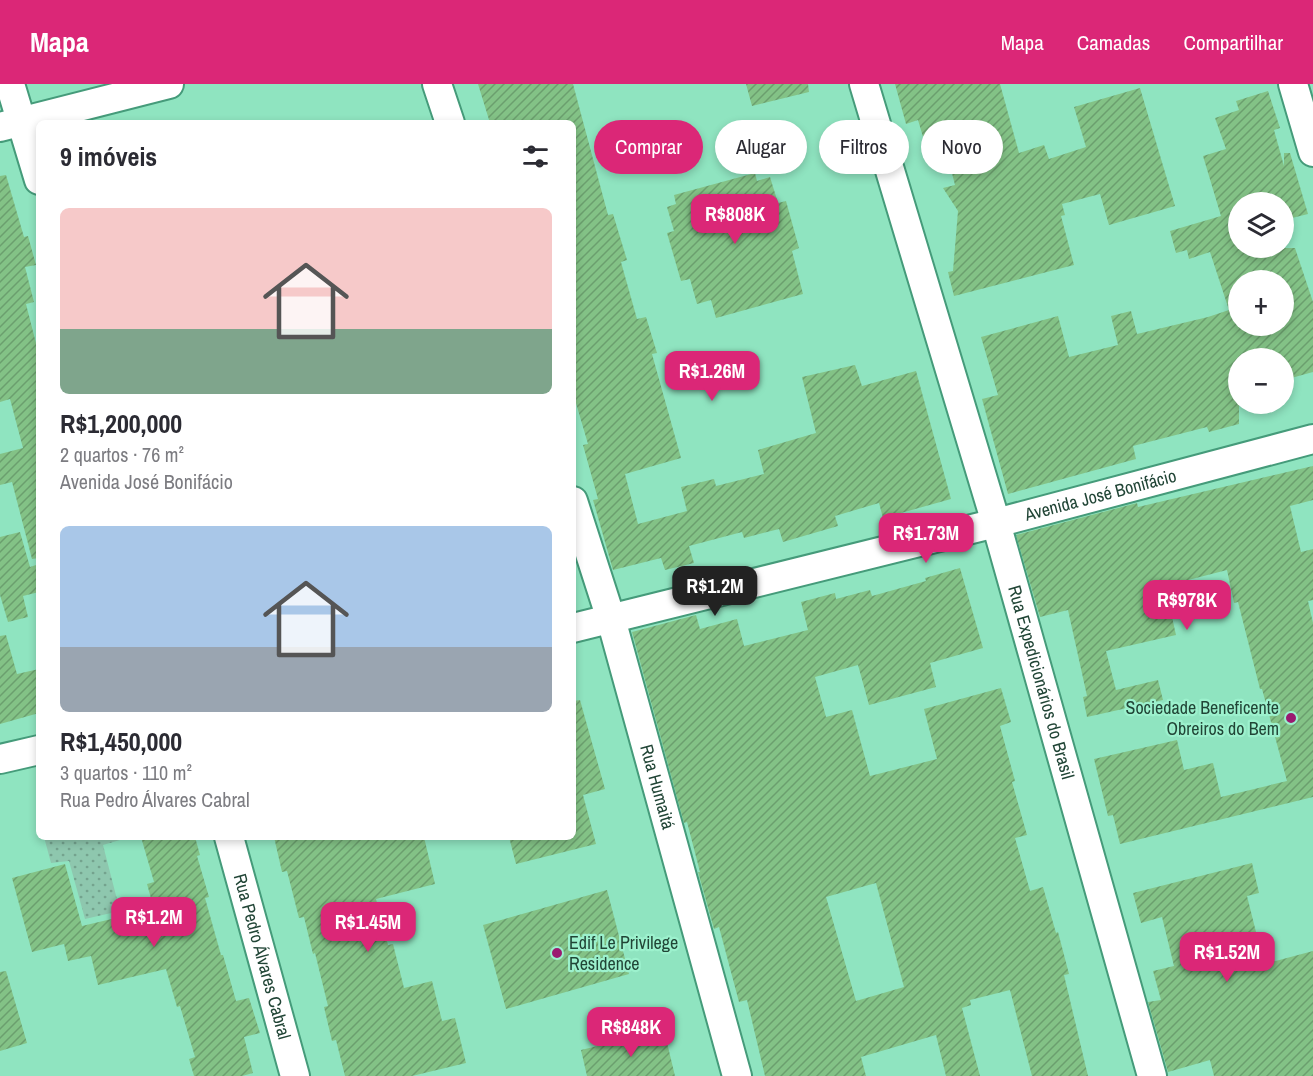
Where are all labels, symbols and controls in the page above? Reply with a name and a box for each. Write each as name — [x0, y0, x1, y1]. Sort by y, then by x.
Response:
text: Mapa — [30, 23, 89, 61]
text: Mapa — [1001, 28, 1044, 57]
text: Camadas — [1077, 28, 1150, 57]
text: Compartilhar — [1183, 28, 1283, 57]
chip: Comprar — [594, 120, 703, 174]
chip: Alugar — [715, 120, 807, 174]
chip: Filtros — [819, 120, 909, 174]
chip: Novo — [921, 120, 1003, 174]
text: 9 imóveis — [60, 139, 157, 174]
icon: filters — [519, 140, 552, 173]
map controls — [1228, 192, 1294, 414]
button: layers — [1228, 192, 1294, 258]
pin: R$808K — [686, 194, 784, 245]
text: R$808K — [705, 200, 765, 227]
icon: home — [252, 247, 360, 355]
button: + — [1228, 270, 1294, 336]
button: − — [1228, 348, 1294, 414]
pin: R$1.26M — [657, 351, 767, 402]
text: R$1.26M — [679, 357, 745, 384]
text: R$1,200,000 — [60, 406, 182, 441]
text: 2 quartos · 76 m² — [60, 441, 184, 468]
street label: Avenida José Bonifácio — [1021, 463, 1179, 527]
text: Avenida José Bonifácio — [60, 468, 233, 495]
pin: R$1.73M — [871, 513, 981, 564]
text: R$1.73M — [893, 519, 959, 546]
icon: home — [252, 565, 360, 673]
pin: R$1.2M — [666, 566, 764, 617]
text: R$1.2M — [686, 572, 744, 599]
pin: R$978K — [1138, 580, 1236, 631]
street label: Rua Expedicionários do Brasil — [1002, 582, 1081, 782]
text: R$978K — [1157, 586, 1217, 613]
place label: Sociedade Beneficente Obreiros do Bem — [1126, 695, 1279, 741]
marker: Sociedade Beneficente Obreiros do Bem — [1284, 711, 1298, 725]
text: R$1,450,000 — [60, 724, 182, 759]
street label: Rua Humaitá — [634, 741, 681, 832]
text: 3 quartos · 110 m² — [60, 759, 192, 786]
text: Rua Pedro Álvares Cabral — [60, 786, 250, 813]
street label: Rua Pedro Álvares Cabral — [228, 871, 297, 1042]
pin: R$1.2M — [105, 897, 203, 948]
pin: R$1.45M — [313, 902, 423, 953]
text: R$1.2M — [125, 903, 183, 930]
text: R$1.45M — [335, 908, 401, 935]
place label: Edif Le Privilege Residence — [569, 930, 678, 976]
pin: R$1.52M — [1172, 932, 1282, 983]
text: R$1.52M — [1194, 938, 1260, 965]
marker: Edif Le Privilege Residence — [550, 946, 564, 960]
pin: R$848K — [582, 1007, 680, 1058]
text: R$848K — [601, 1013, 661, 1040]

